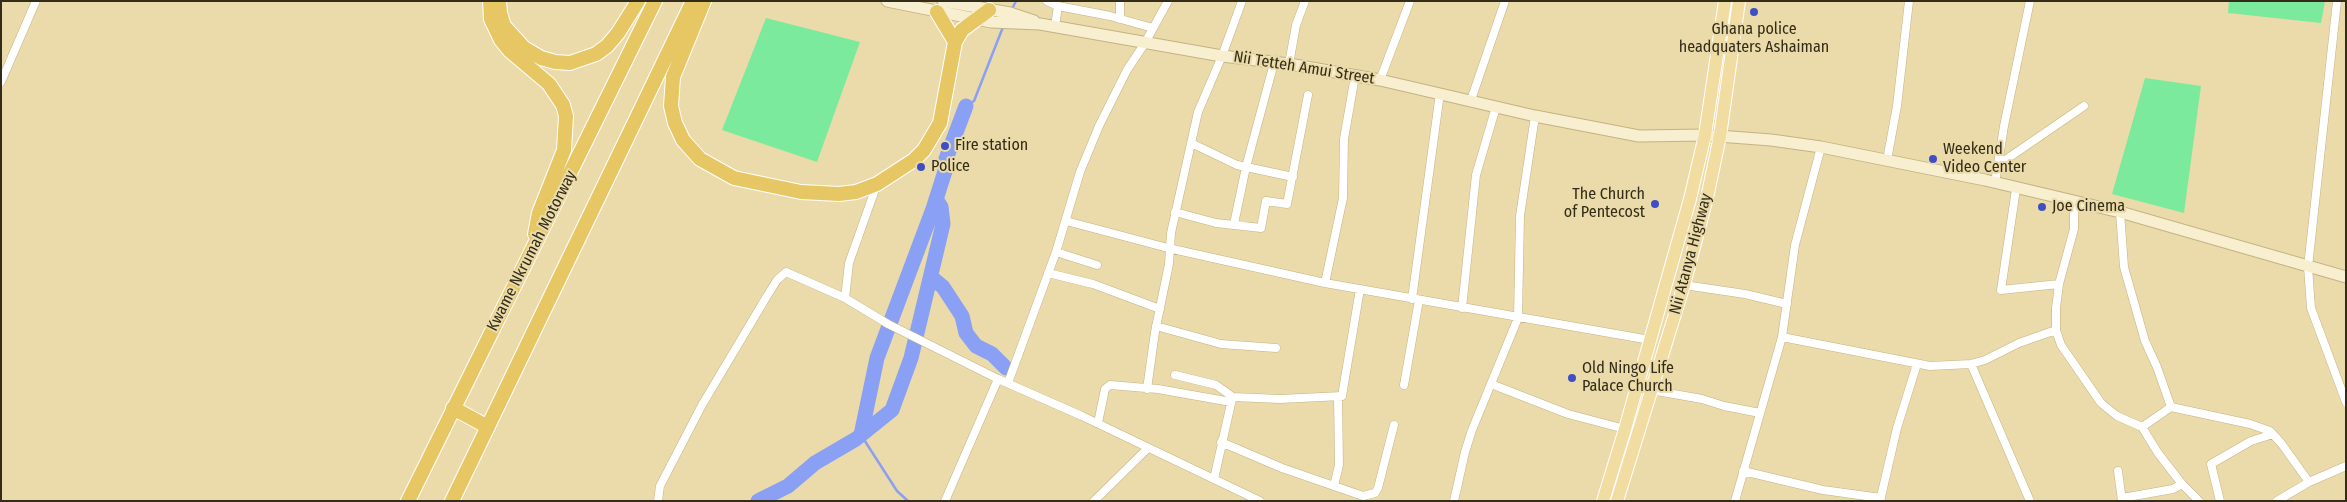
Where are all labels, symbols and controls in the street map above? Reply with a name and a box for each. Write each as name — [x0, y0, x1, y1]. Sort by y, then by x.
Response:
marker: Ghana police headquaters Ashaiman — [1748, 6, 1760, 18]
place label: Ghana police headquaters Ashaiman — [1679, 20, 1829, 58]
street label: Nii Tetteh Amui Street — [1232, 47, 1376, 89]
place label: Fire station — [955, 136, 1028, 156]
marker: Fire station — [939, 140, 951, 152]
place label: Weekend Video Center — [1943, 140, 2026, 178]
marker: Weekend Video Center — [1927, 153, 1939, 165]
place label: Police — [931, 157, 970, 177]
marker: Police — [915, 161, 927, 173]
street label: Kwame Nkrumah Motorway — [483, 167, 581, 335]
place label: The Church of Pentecost — [1564, 185, 1645, 223]
street label: Nii Atanya Highway — [1666, 191, 1716, 317]
place label: Joe Cinema — [2052, 197, 2125, 217]
marker: The Church of Pentecost — [1649, 198, 1661, 210]
marker: Joe Cinema — [2036, 201, 2048, 213]
place label: Old Ningo Life Palace Church — [1582, 359, 1674, 397]
marker: Old Ningo Life Palace Church — [1566, 372, 1578, 384]

